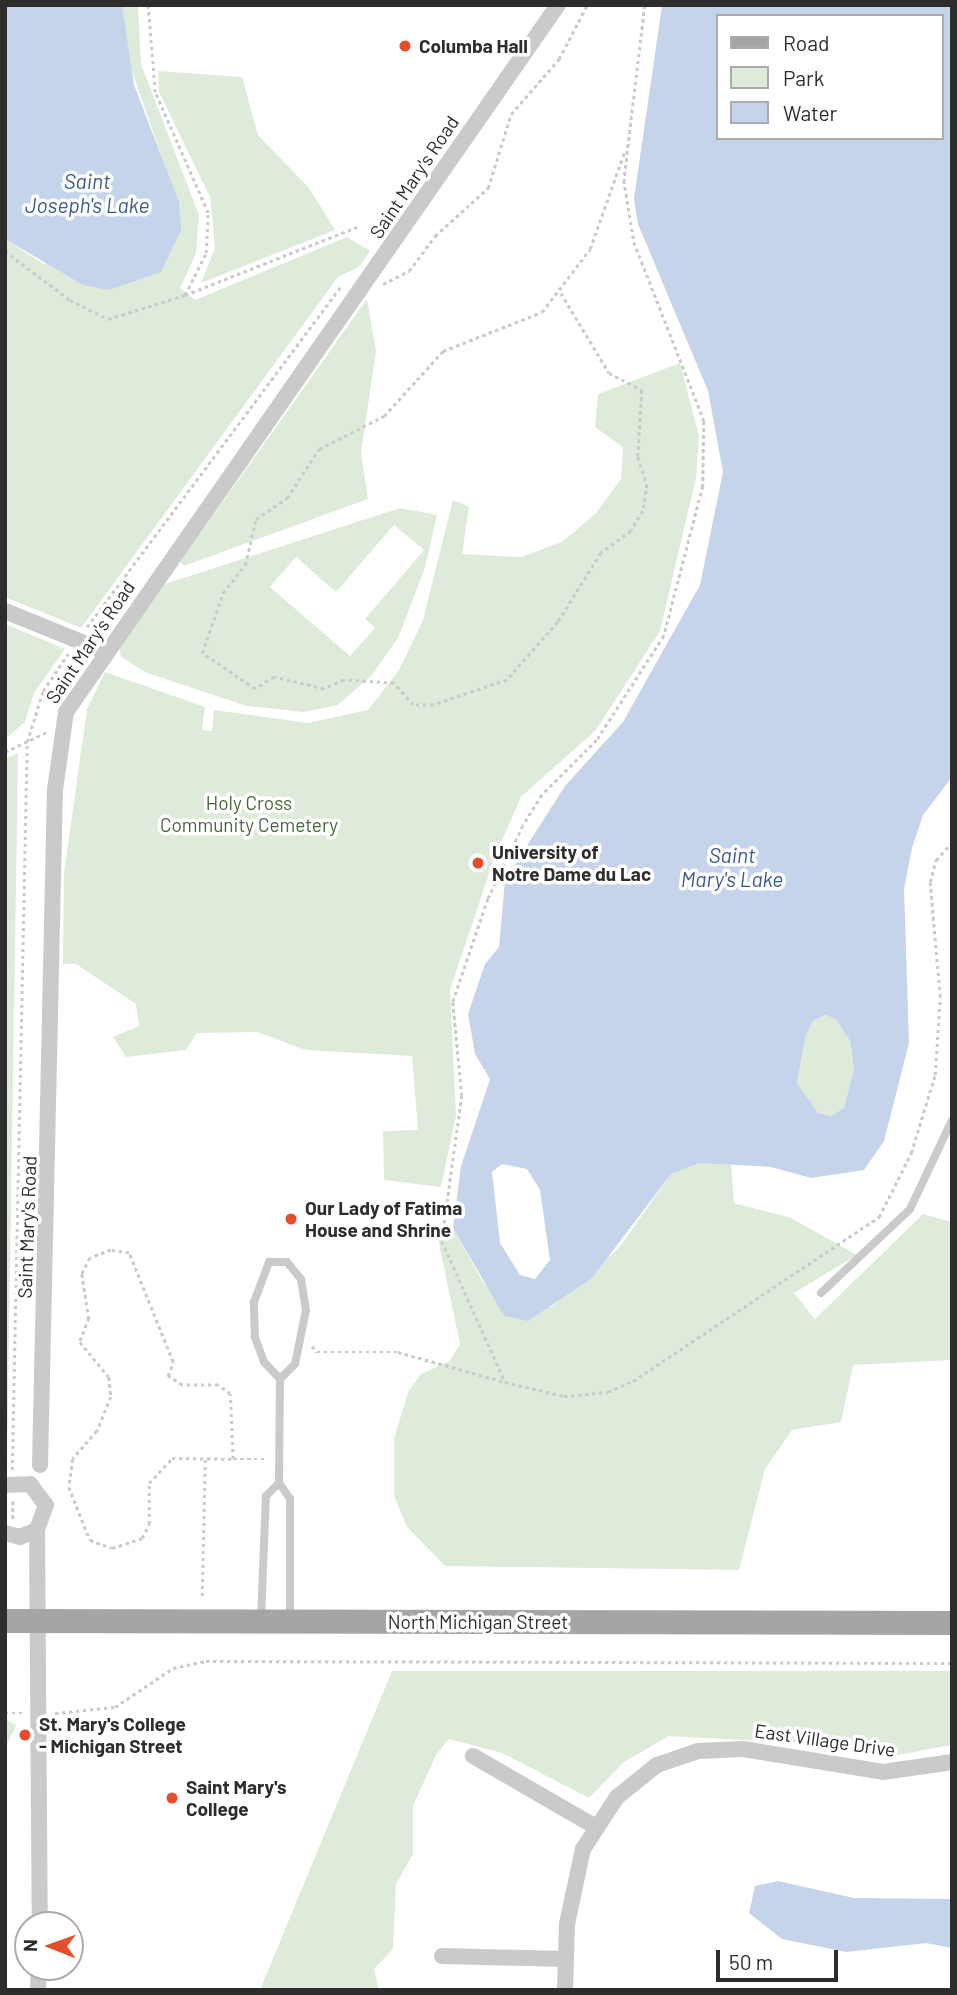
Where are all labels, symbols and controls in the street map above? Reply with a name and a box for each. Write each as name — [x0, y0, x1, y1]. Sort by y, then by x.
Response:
legend — [716, 14, 943, 140]
text: Road — [783, 30, 829, 55]
place label: Columba Hall — [419, 35, 528, 57]
marker: Columba Hall — [397, 38, 413, 54]
text: Park — [783, 65, 824, 90]
text: Water — [783, 100, 837, 125]
street label: Saint Mary's Road — [365, 111, 463, 243]
water label: Saint Joseph's Lake — [25, 168, 149, 218]
street label: Saint Mary's Road — [41, 576, 139, 708]
park label: Holy Cross Community Cemetery — [160, 792, 338, 836]
place label: University of Notre Dame du Lac — [492, 841, 651, 885]
water label: Saint Mary's Lake — [681, 842, 783, 892]
marker: University of Notre Dame du Lac — [470, 855, 486, 871]
street label: Saint Mary's Road — [13, 1155, 41, 1299]
place label: Our Lady of Fatima House and Shrine — [305, 1197, 462, 1241]
marker: Our Lady of Fatima House and Shrine — [283, 1211, 299, 1227]
street label: North Michigan Street — [388, 1611, 568, 1633]
place label: St. Mary's College - Michigan Street — [39, 1713, 186, 1757]
street label: East Village Drive — [753, 1719, 897, 1761]
marker: St. Mary's College - Michigan Street — [17, 1727, 33, 1743]
place label: Saint Mary's College — [186, 1776, 286, 1820]
marker: Saint Mary's College — [164, 1790, 180, 1806]
north arrow — [14, 1911, 84, 1981]
scale bar — [719, 1936, 842, 1980]
text: N — [18, 1939, 41, 1952]
text: 50 m — [729, 1949, 773, 1974]

